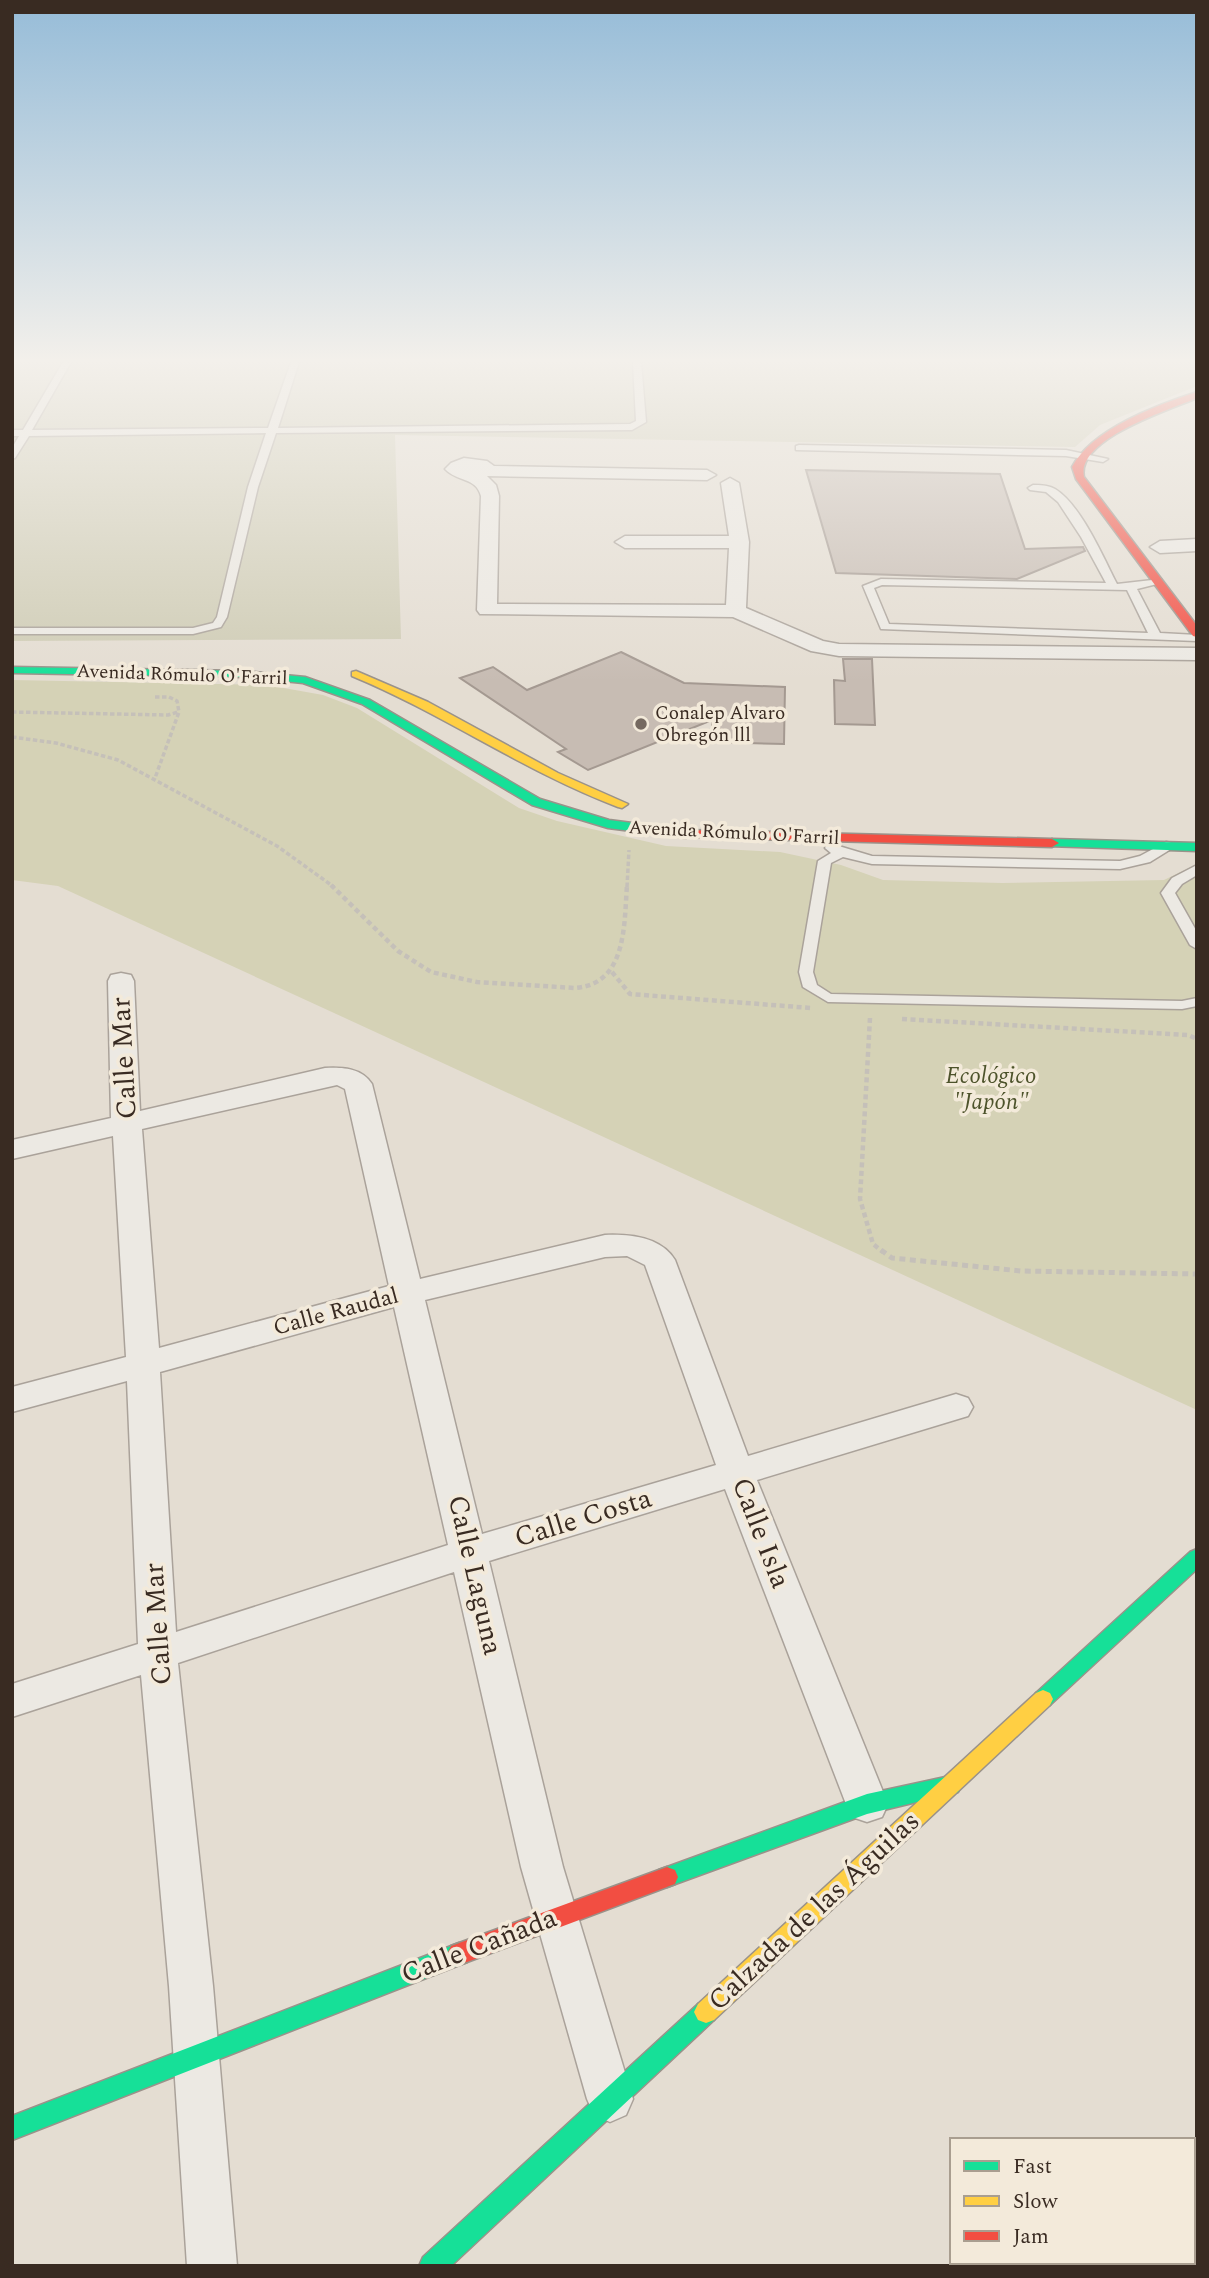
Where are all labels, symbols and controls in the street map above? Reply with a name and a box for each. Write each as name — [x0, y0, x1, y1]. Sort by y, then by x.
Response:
street label: Avenida Rómulo O'Farril — [76, 657, 288, 693]
place label: Conalep Alvaro Obregón lll — [655, 699, 785, 750]
marker: Conalep Alvaro Obregón lll — [633, 716, 649, 732]
street label: Avenida Rómulo O'Farril — [628, 813, 840, 853]
street label: Calle Mar — [99, 996, 149, 1120]
park label: Ecológico "Japón" — [945, 1059, 1037, 1120]
street label: Calle Raudal — [269, 1278, 403, 1346]
street label: Calle Isla — [720, 1471, 802, 1595]
street label: Calle Costa — [509, 1477, 657, 1559]
street label: Calle Laguna — [436, 1491, 514, 1660]
street label: Calle Mar — [132, 1561, 184, 1687]
street label: Calzada de las Águilas — [698, 1801, 930, 2021]
street label: Calle Cañada — [395, 1896, 564, 1995]
legend — [950, 2138, 1195, 2264]
text: Fast — [1013, 2151, 1052, 2183]
text: Slow — [1013, 2186, 1059, 2218]
text: Jam — [1013, 2221, 1049, 2253]

